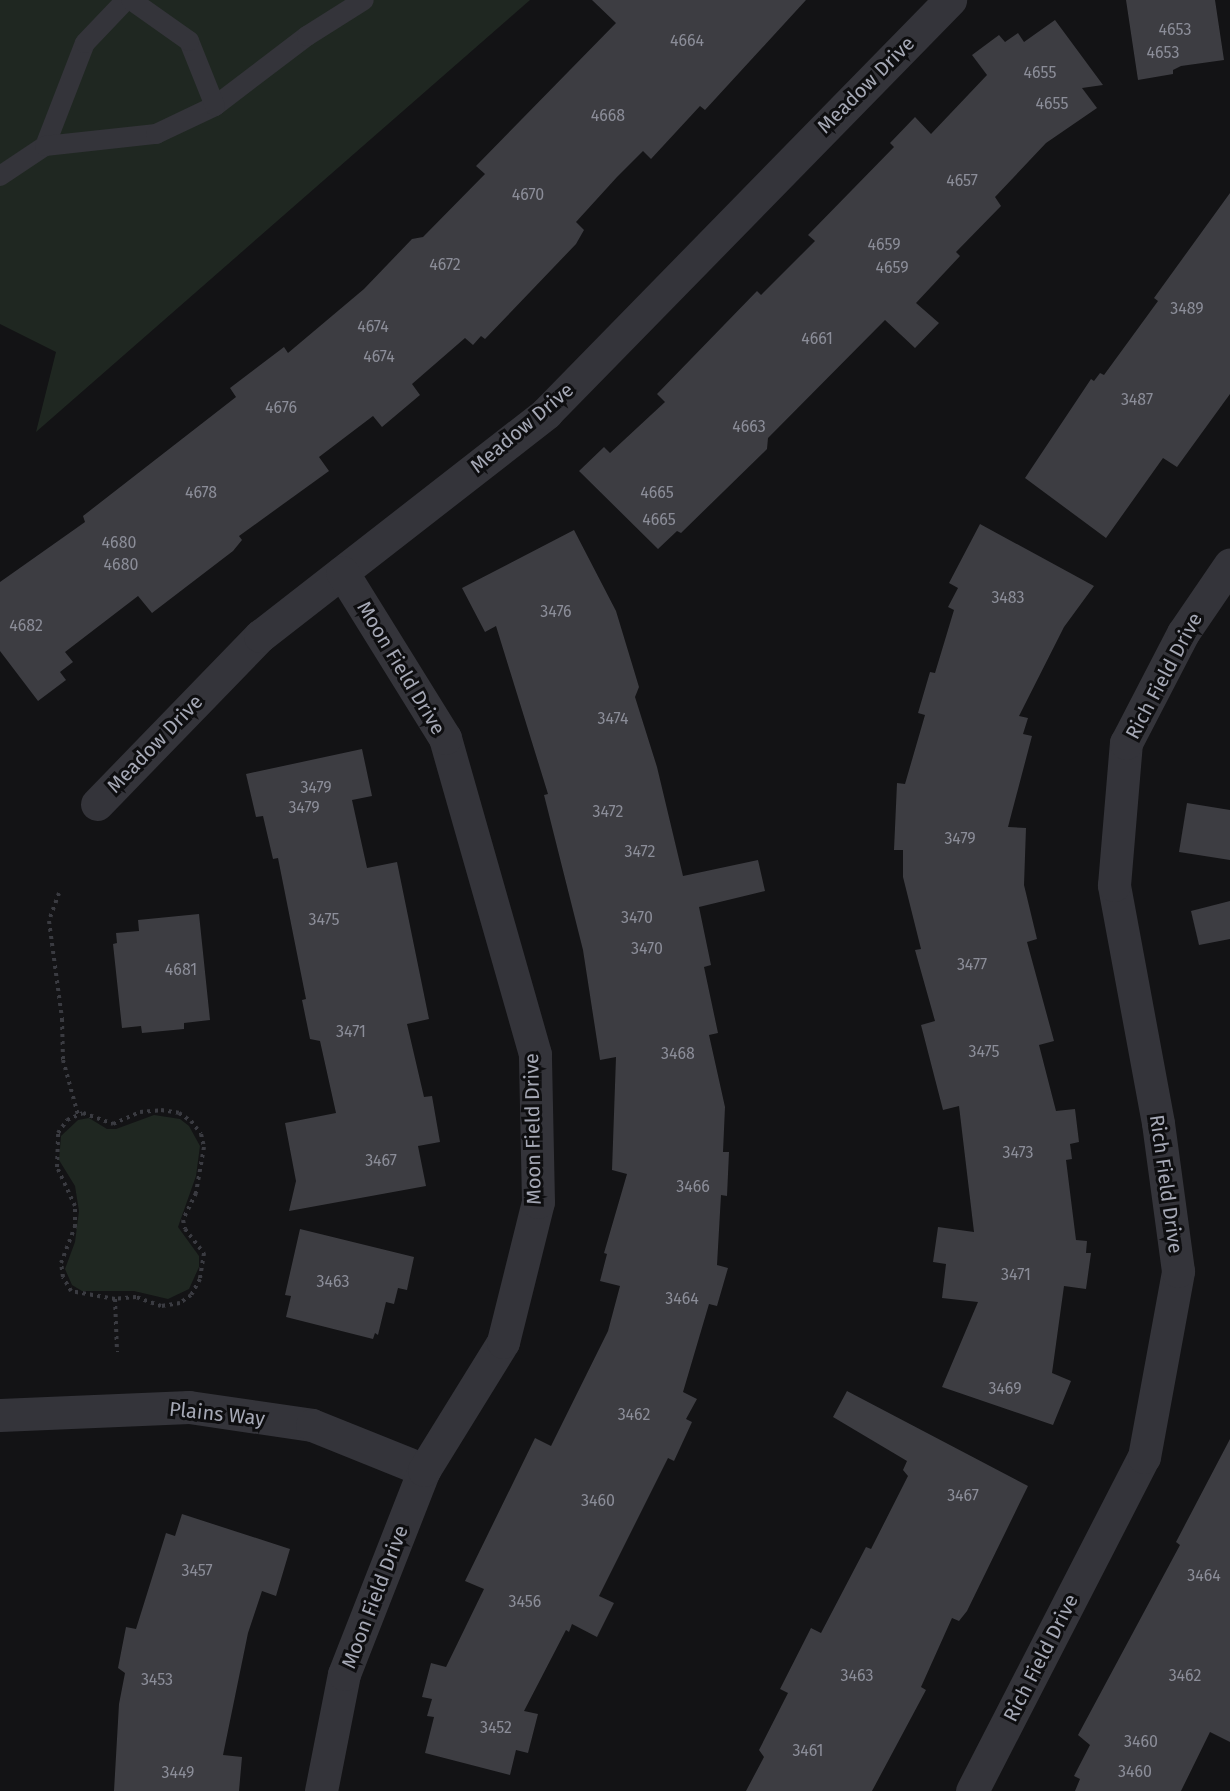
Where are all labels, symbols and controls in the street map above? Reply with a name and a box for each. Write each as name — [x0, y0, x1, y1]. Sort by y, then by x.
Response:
house number: 4653 — [1159, 20, 1191, 40]
house number: 4664 — [670, 31, 704, 51]
street label: Meadow Drive — [813, 32, 919, 138]
house number: 4653 — [1147, 43, 1179, 63]
house number: 4655 — [1024, 63, 1056, 83]
house number: 4655 — [1036, 94, 1068, 114]
house number: 4668 — [591, 106, 625, 126]
house number: 4657 — [946, 171, 978, 191]
house number: 4670 — [512, 185, 544, 205]
house number: 4659 — [867, 235, 901, 255]
house number: 4672 — [429, 255, 461, 275]
house number: 4659 — [875, 258, 909, 278]
house number: 3489 — [1170, 299, 1204, 319]
house number: 4674 — [357, 317, 389, 337]
house number: 4661 — [801, 329, 833, 349]
house number: 4674 — [363, 347, 395, 367]
street label: Meadow Drive — [466, 378, 578, 478]
house number: 3487 — [1121, 390, 1153, 410]
house number: 4676 — [265, 398, 297, 418]
house number: 4663 — [732, 417, 766, 437]
house number: 4678 — [185, 483, 217, 503]
house number: 4665 — [640, 483, 674, 503]
house number: 4665 — [642, 510, 676, 530]
house number: 4680 — [102, 533, 136, 553]
house number: 4680 — [104, 555, 138, 575]
house number: 3483 — [991, 588, 1025, 608]
street label: Moon Field Drive — [352, 597, 450, 739]
house number: 3476 — [540, 602, 572, 622]
street label: Rich Field Drive — [1121, 609, 1207, 743]
house number: 4682 — [9, 616, 43, 636]
street label: Meadow Drive — [102, 690, 208, 798]
house number: 3474 — [597, 709, 629, 729]
house number: 3479 — [300, 778, 332, 798]
house number: 3479 — [288, 798, 320, 818]
house number: 3472 — [593, 802, 623, 822]
house number: 3479 — [944, 829, 976, 849]
house number: 3472 — [625, 842, 655, 862]
house number: 3470 — [621, 908, 653, 928]
house number: 3475 — [309, 910, 339, 930]
house number: 3470 — [631, 939, 663, 959]
house number: 3477 — [957, 955, 987, 975]
house number: 4681 — [165, 960, 197, 980]
house number: 3471 — [336, 1022, 366, 1042]
house number: 3475 — [969, 1042, 999, 1062]
house number: 3468 — [661, 1044, 695, 1064]
street label: Moon Field Drive — [520, 1053, 546, 1205]
street label: Rich Field Drive — [1144, 1113, 1188, 1255]
house number: 3473 — [1003, 1143, 1033, 1163]
house number: 3467 — [365, 1151, 397, 1171]
house number: 3466 — [676, 1177, 710, 1197]
house number: 3471 — [1001, 1265, 1031, 1285]
house number: 3463 — [317, 1272, 349, 1292]
house number: 3464 — [665, 1289, 699, 1309]
house number: 3469 — [988, 1379, 1022, 1399]
street label: Plains Way — [168, 1397, 266, 1431]
house number: 3462 — [618, 1405, 650, 1425]
house number: 3467 — [947, 1486, 979, 1506]
house number: 3460 — [581, 1491, 615, 1511]
street label: Moon Field Drive — [337, 1522, 413, 1672]
house number: 3457 — [182, 1561, 212, 1581]
house number: 3464 — [1187, 1566, 1221, 1586]
street label: Rich Field Drive — [999, 1590, 1083, 1726]
house number: 3456 — [509, 1592, 541, 1612]
house number: 3463 — [841, 1666, 873, 1686]
house number: 3462 — [1169, 1666, 1201, 1686]
house number: 3453 — [141, 1670, 173, 1690]
house number: 3452 — [480, 1718, 512, 1738]
house number: 3460 — [1124, 1732, 1158, 1752]
house number: 3461 — [792, 1741, 824, 1761]
house number: 3460 — [1118, 1762, 1152, 1782]
house number: 3449 — [161, 1763, 195, 1783]

